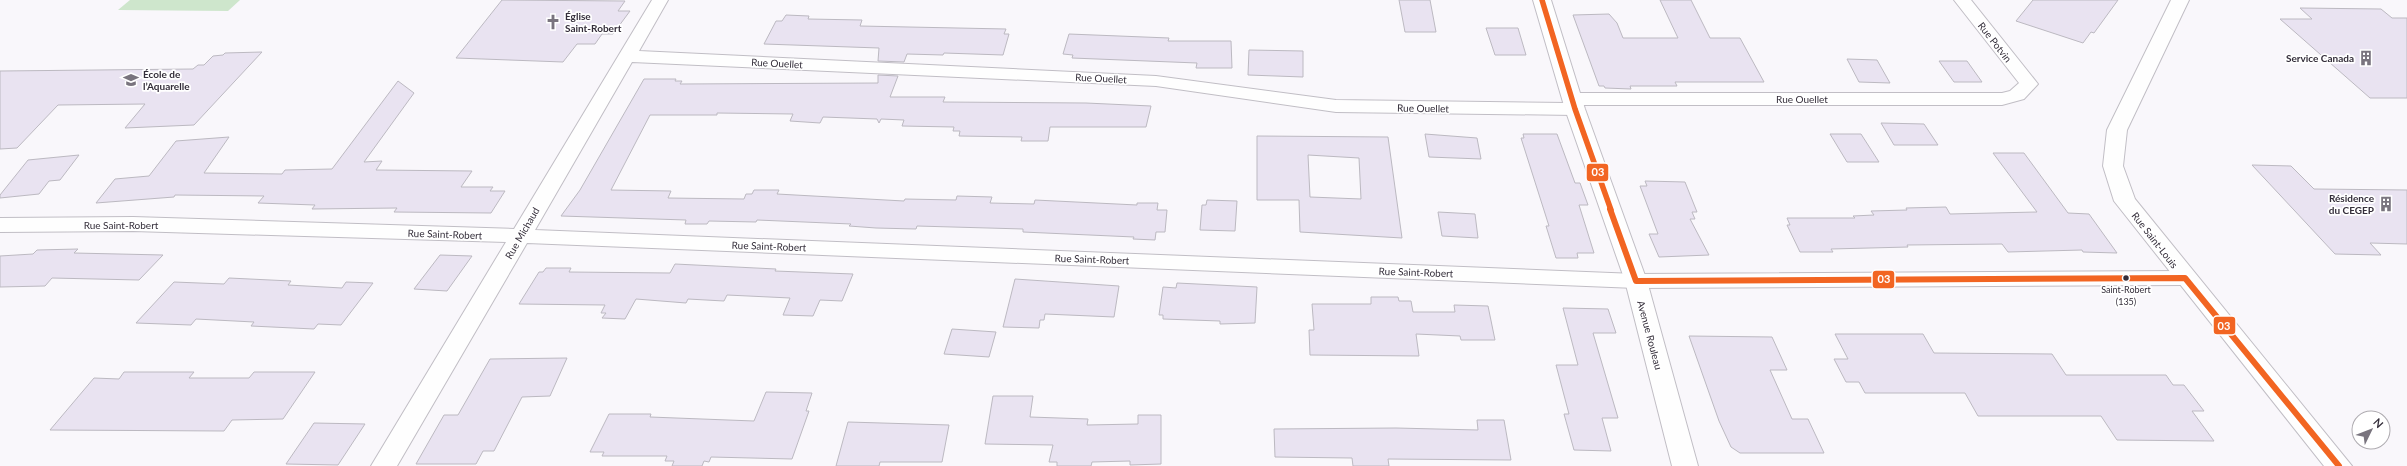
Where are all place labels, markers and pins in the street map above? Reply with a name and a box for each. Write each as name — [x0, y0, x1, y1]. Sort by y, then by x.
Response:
place label: Église Saint-Robert — [565, 10, 622, 34]
church icon: Église Saint-Robert — [544, 13, 562, 31]
building icon: Service Canada — [2357, 49, 2375, 67]
place label: Service Canada — [2286, 52, 2354, 64]
place label: École de l’Aquarelle — [143, 68, 190, 92]
school or university icon: École de l’Aquarelle — [122, 71, 140, 89]
place label: Résidence du CEGEP — [2329, 192, 2375, 216]
building icon: Résidence du CEGEP — [2377, 195, 2395, 213]
marker: Saint-Robert (135) — [2121, 273, 2131, 283]
place label: Saint-Robert (135) — [2101, 284, 2152, 307]

